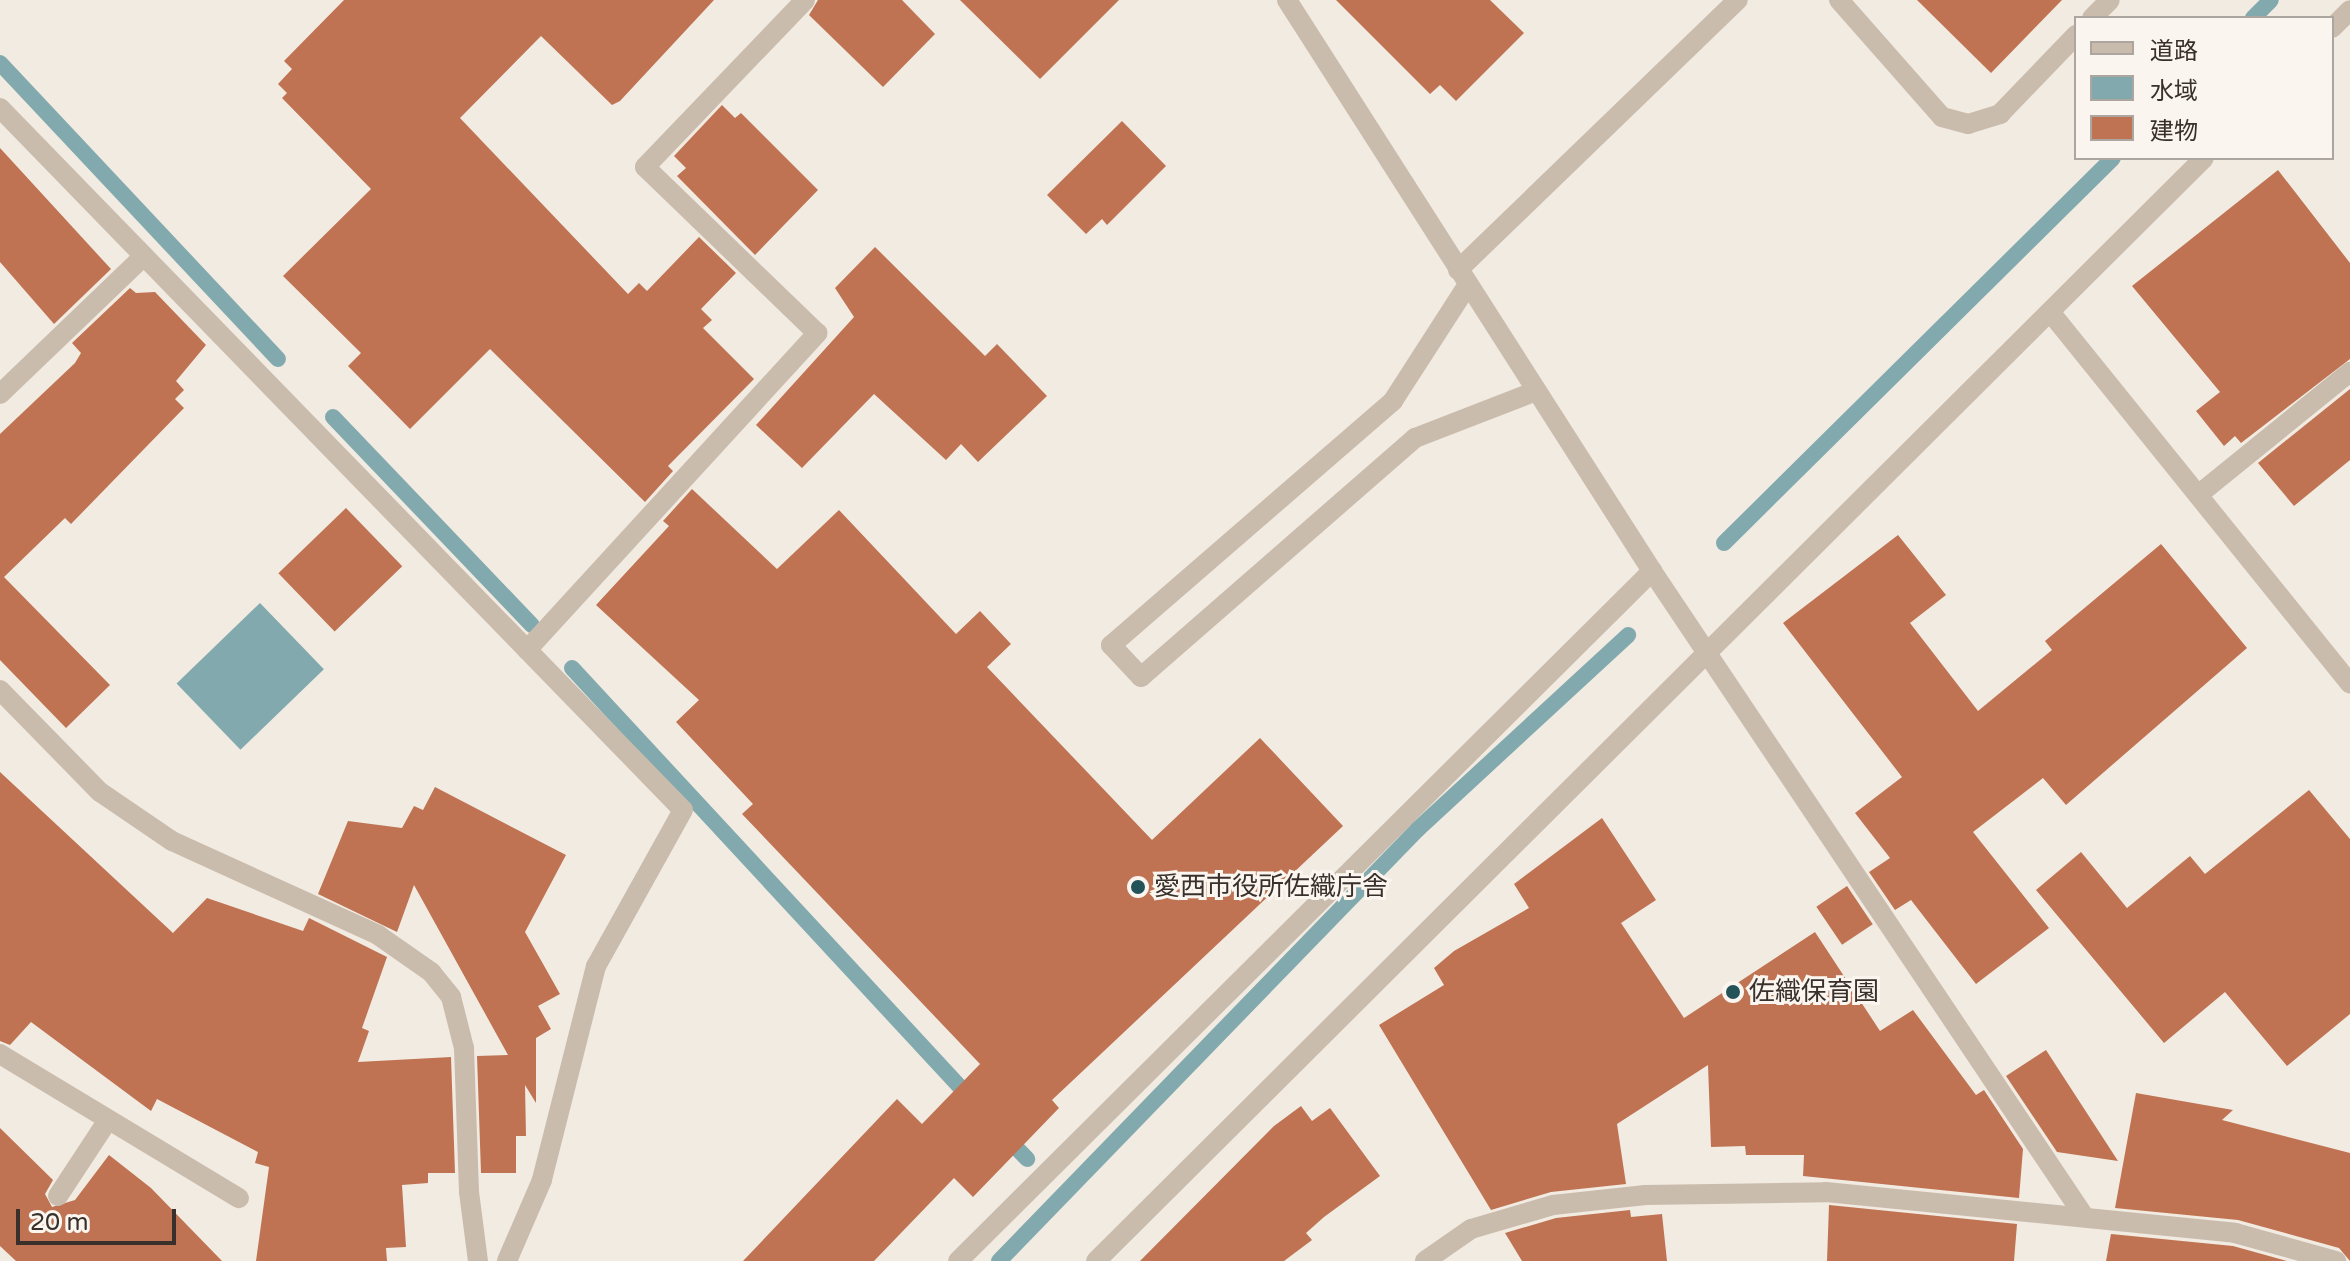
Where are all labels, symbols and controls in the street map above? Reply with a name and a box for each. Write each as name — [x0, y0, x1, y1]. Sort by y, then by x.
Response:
legend — [2074, 16, 2334, 160]
text: 道路 — [2150, 37, 2198, 66]
text: 水域 — [2150, 77, 2198, 106]
text: 建物 — [2150, 117, 2198, 146]
place label: 愛西市役所佐織庁舎 — [1154, 871, 1388, 903]
marker: 愛西市役所佐織庁舎 — [1129, 878, 1147, 896]
place label: 佐織保育園 — [1749, 976, 1879, 1008]
marker: 佐織保育園 — [1724, 983, 1742, 1001]
scale bar — [20, 1193, 180, 1243]
text: 20 m — [30, 1208, 88, 1237]

